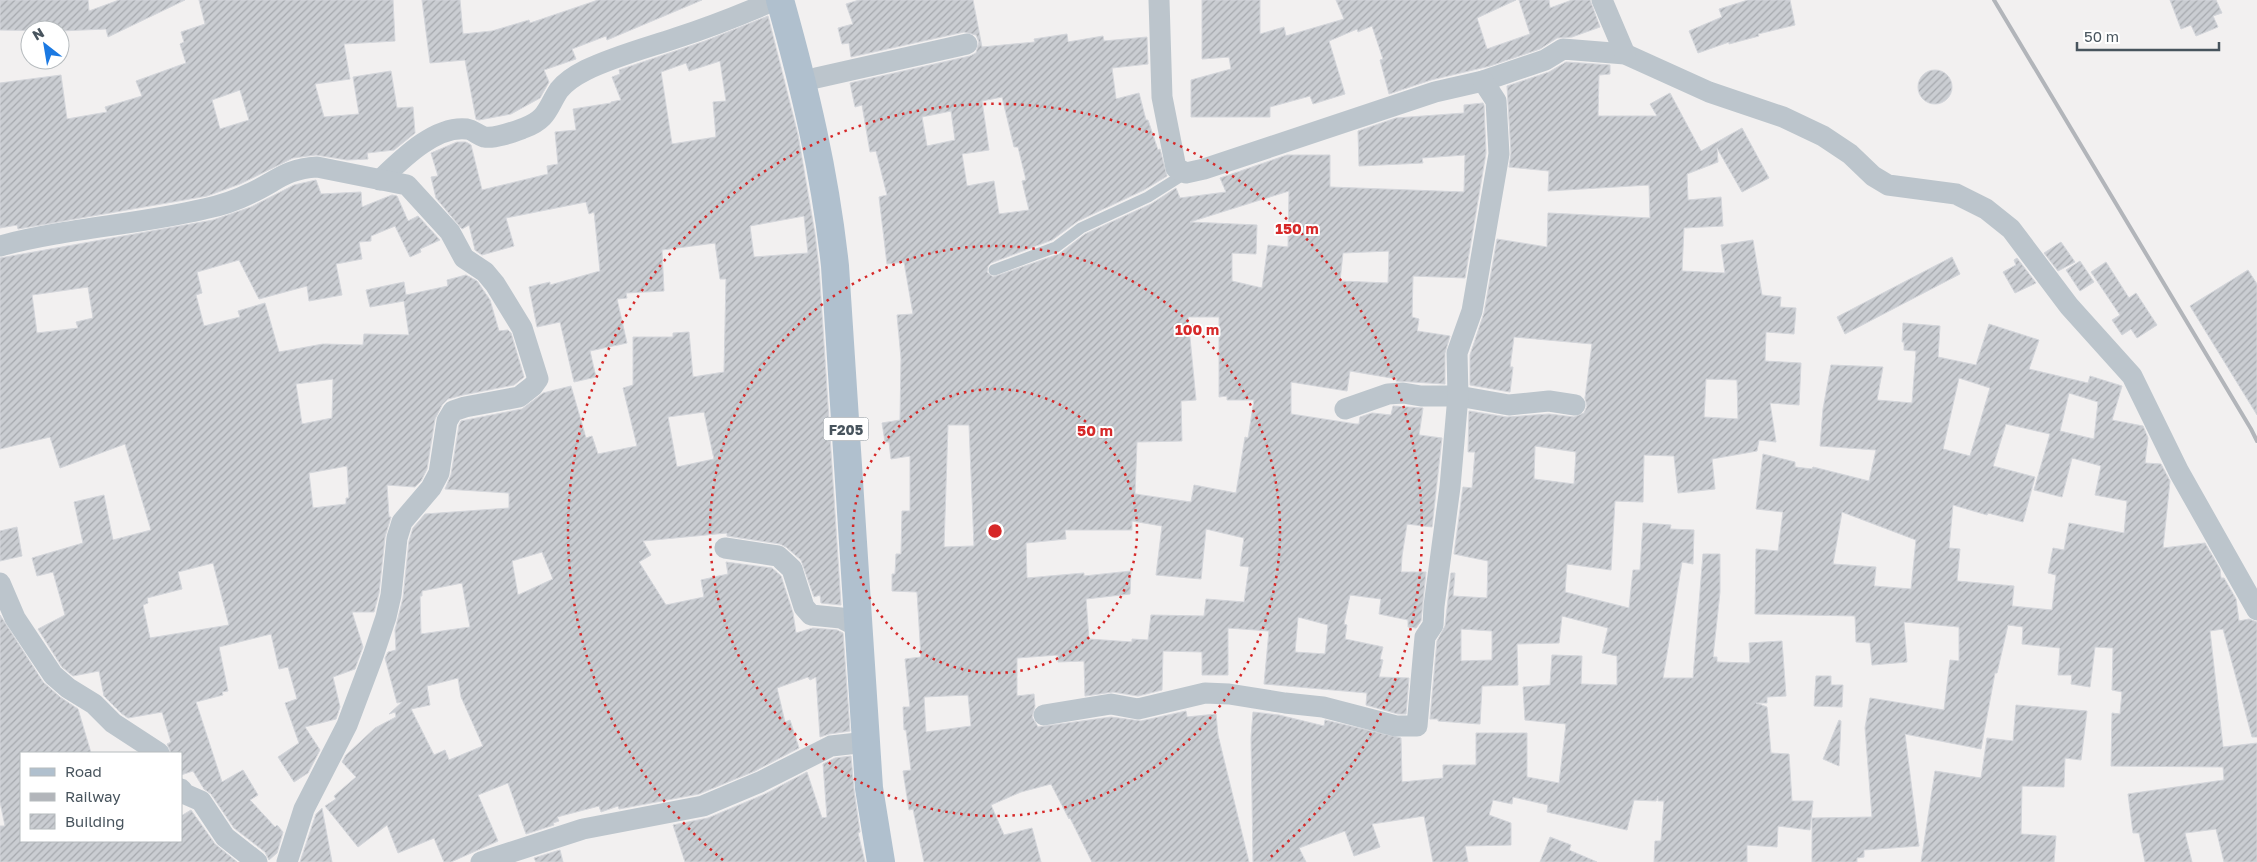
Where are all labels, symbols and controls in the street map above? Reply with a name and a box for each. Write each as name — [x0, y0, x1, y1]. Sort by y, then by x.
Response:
north arrow — [20, 20, 70, 70]
scale bar — [2077, 20, 2220, 52]
text: N — [29, 23, 47, 43]
text: 50 m — [2084, 27, 2119, 45]
text: 150 m — [1275, 219, 1319, 237]
text: 100 m — [1175, 320, 1219, 338]
road number: F205 — [824, 418, 868, 440]
text: 50 m — [1077, 421, 1113, 439]
centre of rings — [986, 522, 1004, 540]
legend — [20, 752, 182, 842]
text: Road — [65, 762, 102, 780]
text: Railway — [65, 787, 121, 805]
text: Building — [65, 812, 125, 830]

